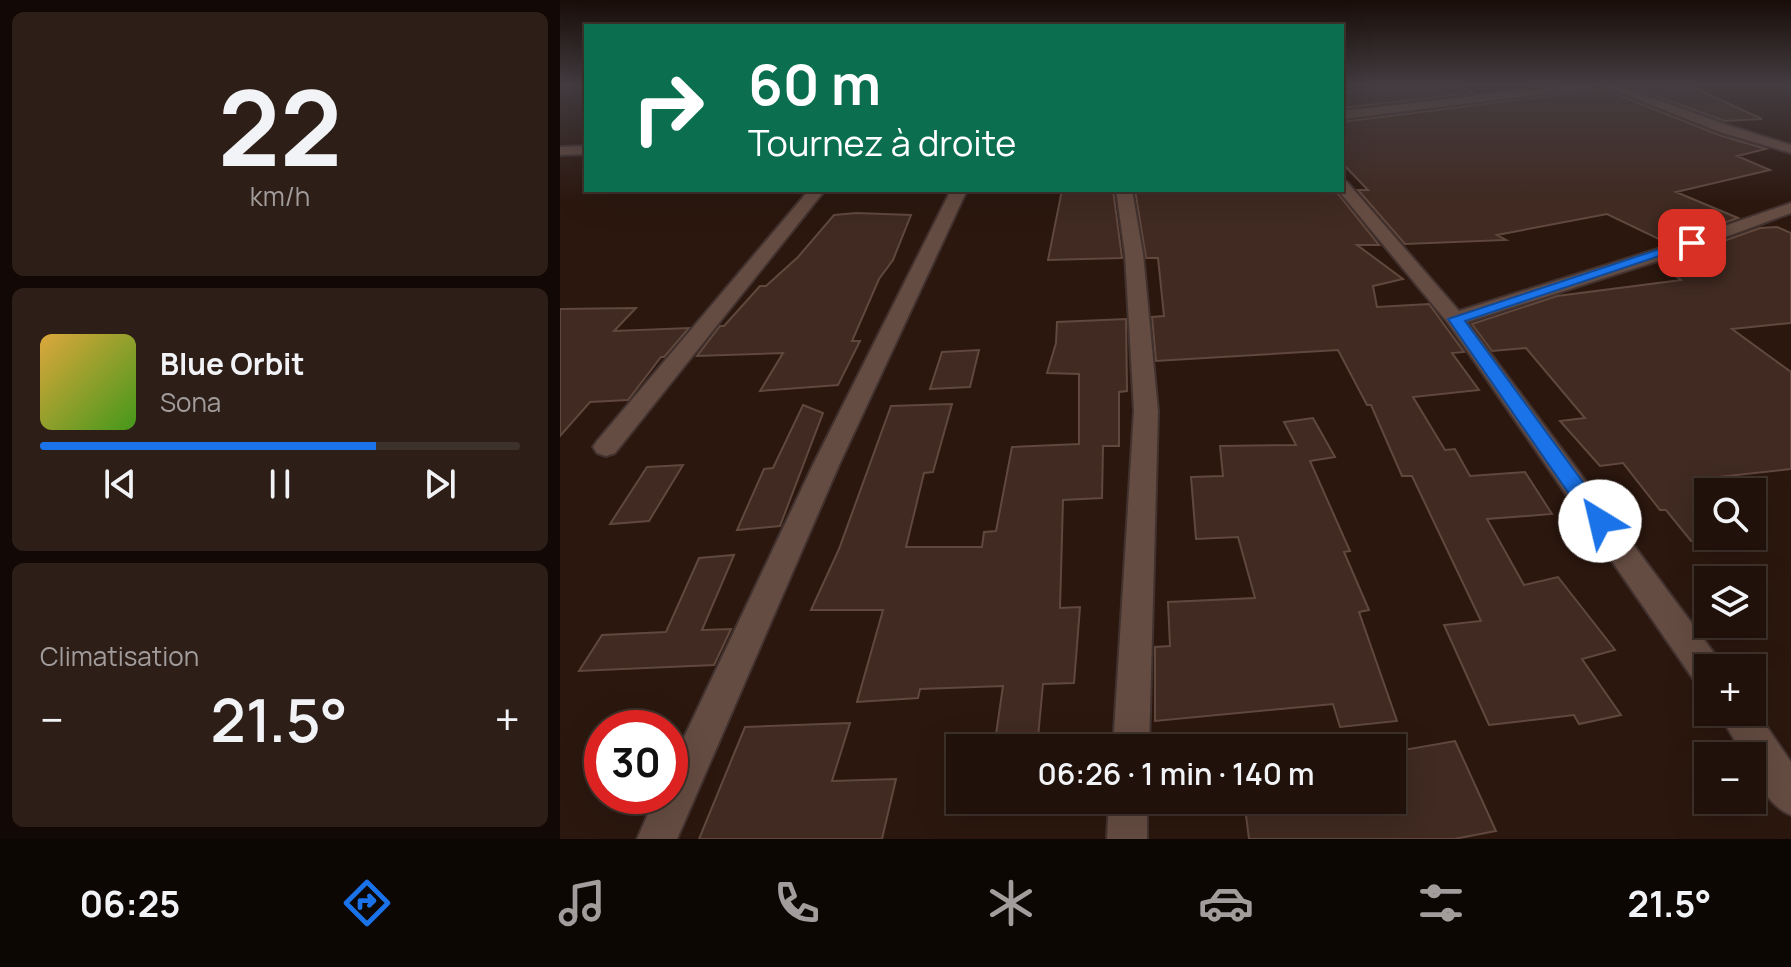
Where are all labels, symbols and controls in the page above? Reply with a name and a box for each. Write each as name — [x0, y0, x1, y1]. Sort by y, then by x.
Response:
text: 60 m — [748, 45, 881, 122]
text: 22 — [218, 55, 342, 197]
icon: right — [616, 56, 720, 160]
text: Tournez à droite — [748, 118, 1016, 167]
text: km/h — [250, 178, 310, 214]
pin — [1658, 209, 1726, 277]
icon: arrive — [1670, 221, 1714, 265]
text: Blue Orbit — [160, 343, 305, 384]
text: Sona — [160, 384, 221, 420]
icon: previous — [98, 462, 142, 506]
icon: pause — [258, 462, 302, 506]
icon: next — [418, 462, 462, 506]
map controls — [1694, 478, 1766, 814]
button: search — [1694, 478, 1766, 550]
position arrow — [1558, 479, 1642, 563]
button: layers — [1694, 566, 1766, 638]
text: Climatisation — [40, 638, 199, 674]
button: + — [1694, 654, 1766, 726]
text: 21.5° — [211, 678, 348, 760]
text: − — [40, 689, 64, 749]
text: + — [495, 689, 520, 749]
speed limit sign: 30 — [584, 710, 688, 814]
button: − — [1694, 742, 1766, 814]
text: 06:26 · 1 min · 140 m — [1037, 753, 1315, 794]
icon: directions — [339, 875, 395, 931]
icon: music — [554, 875, 610, 931]
icon: phone — [769, 875, 825, 931]
icon: climate — [983, 875, 1039, 931]
icon: car — [1198, 875, 1254, 931]
icon: filters — [1413, 875, 1469, 931]
text: 06:25 — [79, 879, 180, 928]
text: 21.5° — [1628, 879, 1712, 928]

